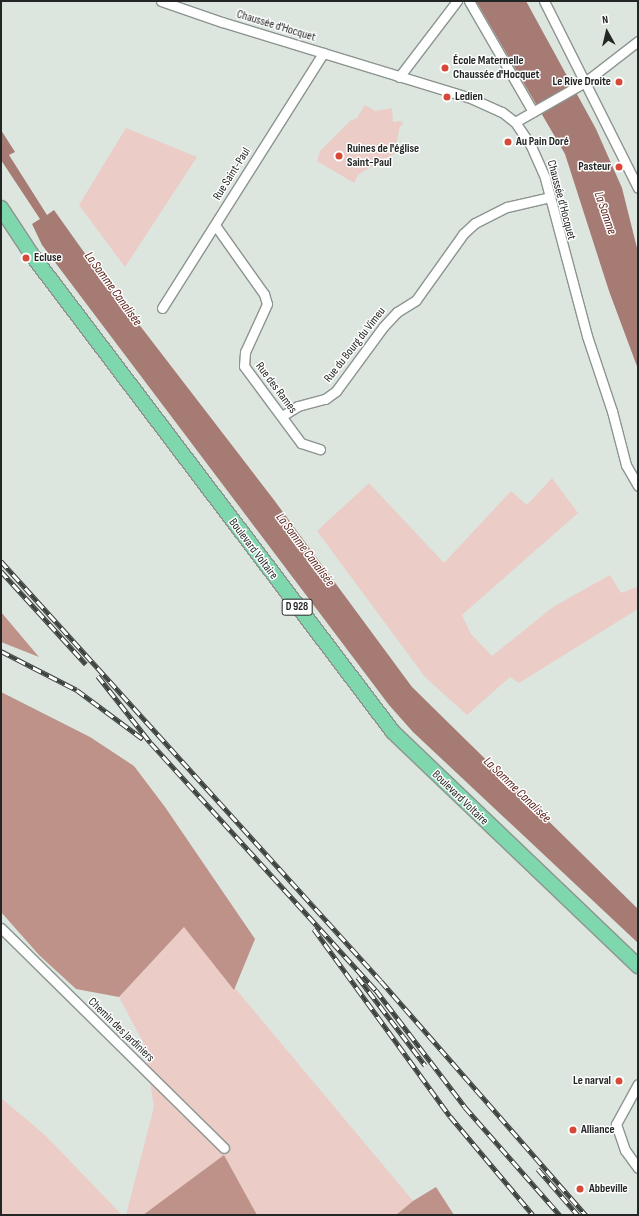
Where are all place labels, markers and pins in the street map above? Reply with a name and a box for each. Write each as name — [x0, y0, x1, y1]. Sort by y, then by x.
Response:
place label: École Maternelle Chaussée d'Hocquet — [453, 54, 539, 82]
marker: École Maternelle Chaussée d'Hocquet — [440, 63, 450, 73]
place label: Le Rive Droite — [553, 75, 611, 89]
marker: Le Rive Droite — [614, 77, 624, 87]
place label: Ledien — [455, 90, 483, 104]
marker: Ledien — [442, 92, 452, 102]
place label: Au Pain Doré — [516, 135, 569, 149]
marker: Au Pain Doré — [503, 137, 513, 147]
place label: Ruines de l'église Saint-Paul — [347, 142, 419, 170]
marker: Ruines de l'église Saint-Paul — [334, 151, 344, 161]
place label: Pasteur — [578, 160, 611, 174]
marker: Pasteur — [614, 162, 624, 172]
place label: Ecluse — [34, 251, 62, 265]
marker: Ecluse — [21, 253, 31, 263]
place label: Le narval — [573, 1074, 611, 1088]
marker: Le narval — [614, 1076, 624, 1086]
place label: Alliance — [581, 1123, 615, 1137]
marker: Alliance — [568, 1125, 578, 1135]
place label: Abbeville — [589, 1182, 628, 1196]
marker: Abbeville — [574, 1183, 586, 1195]

